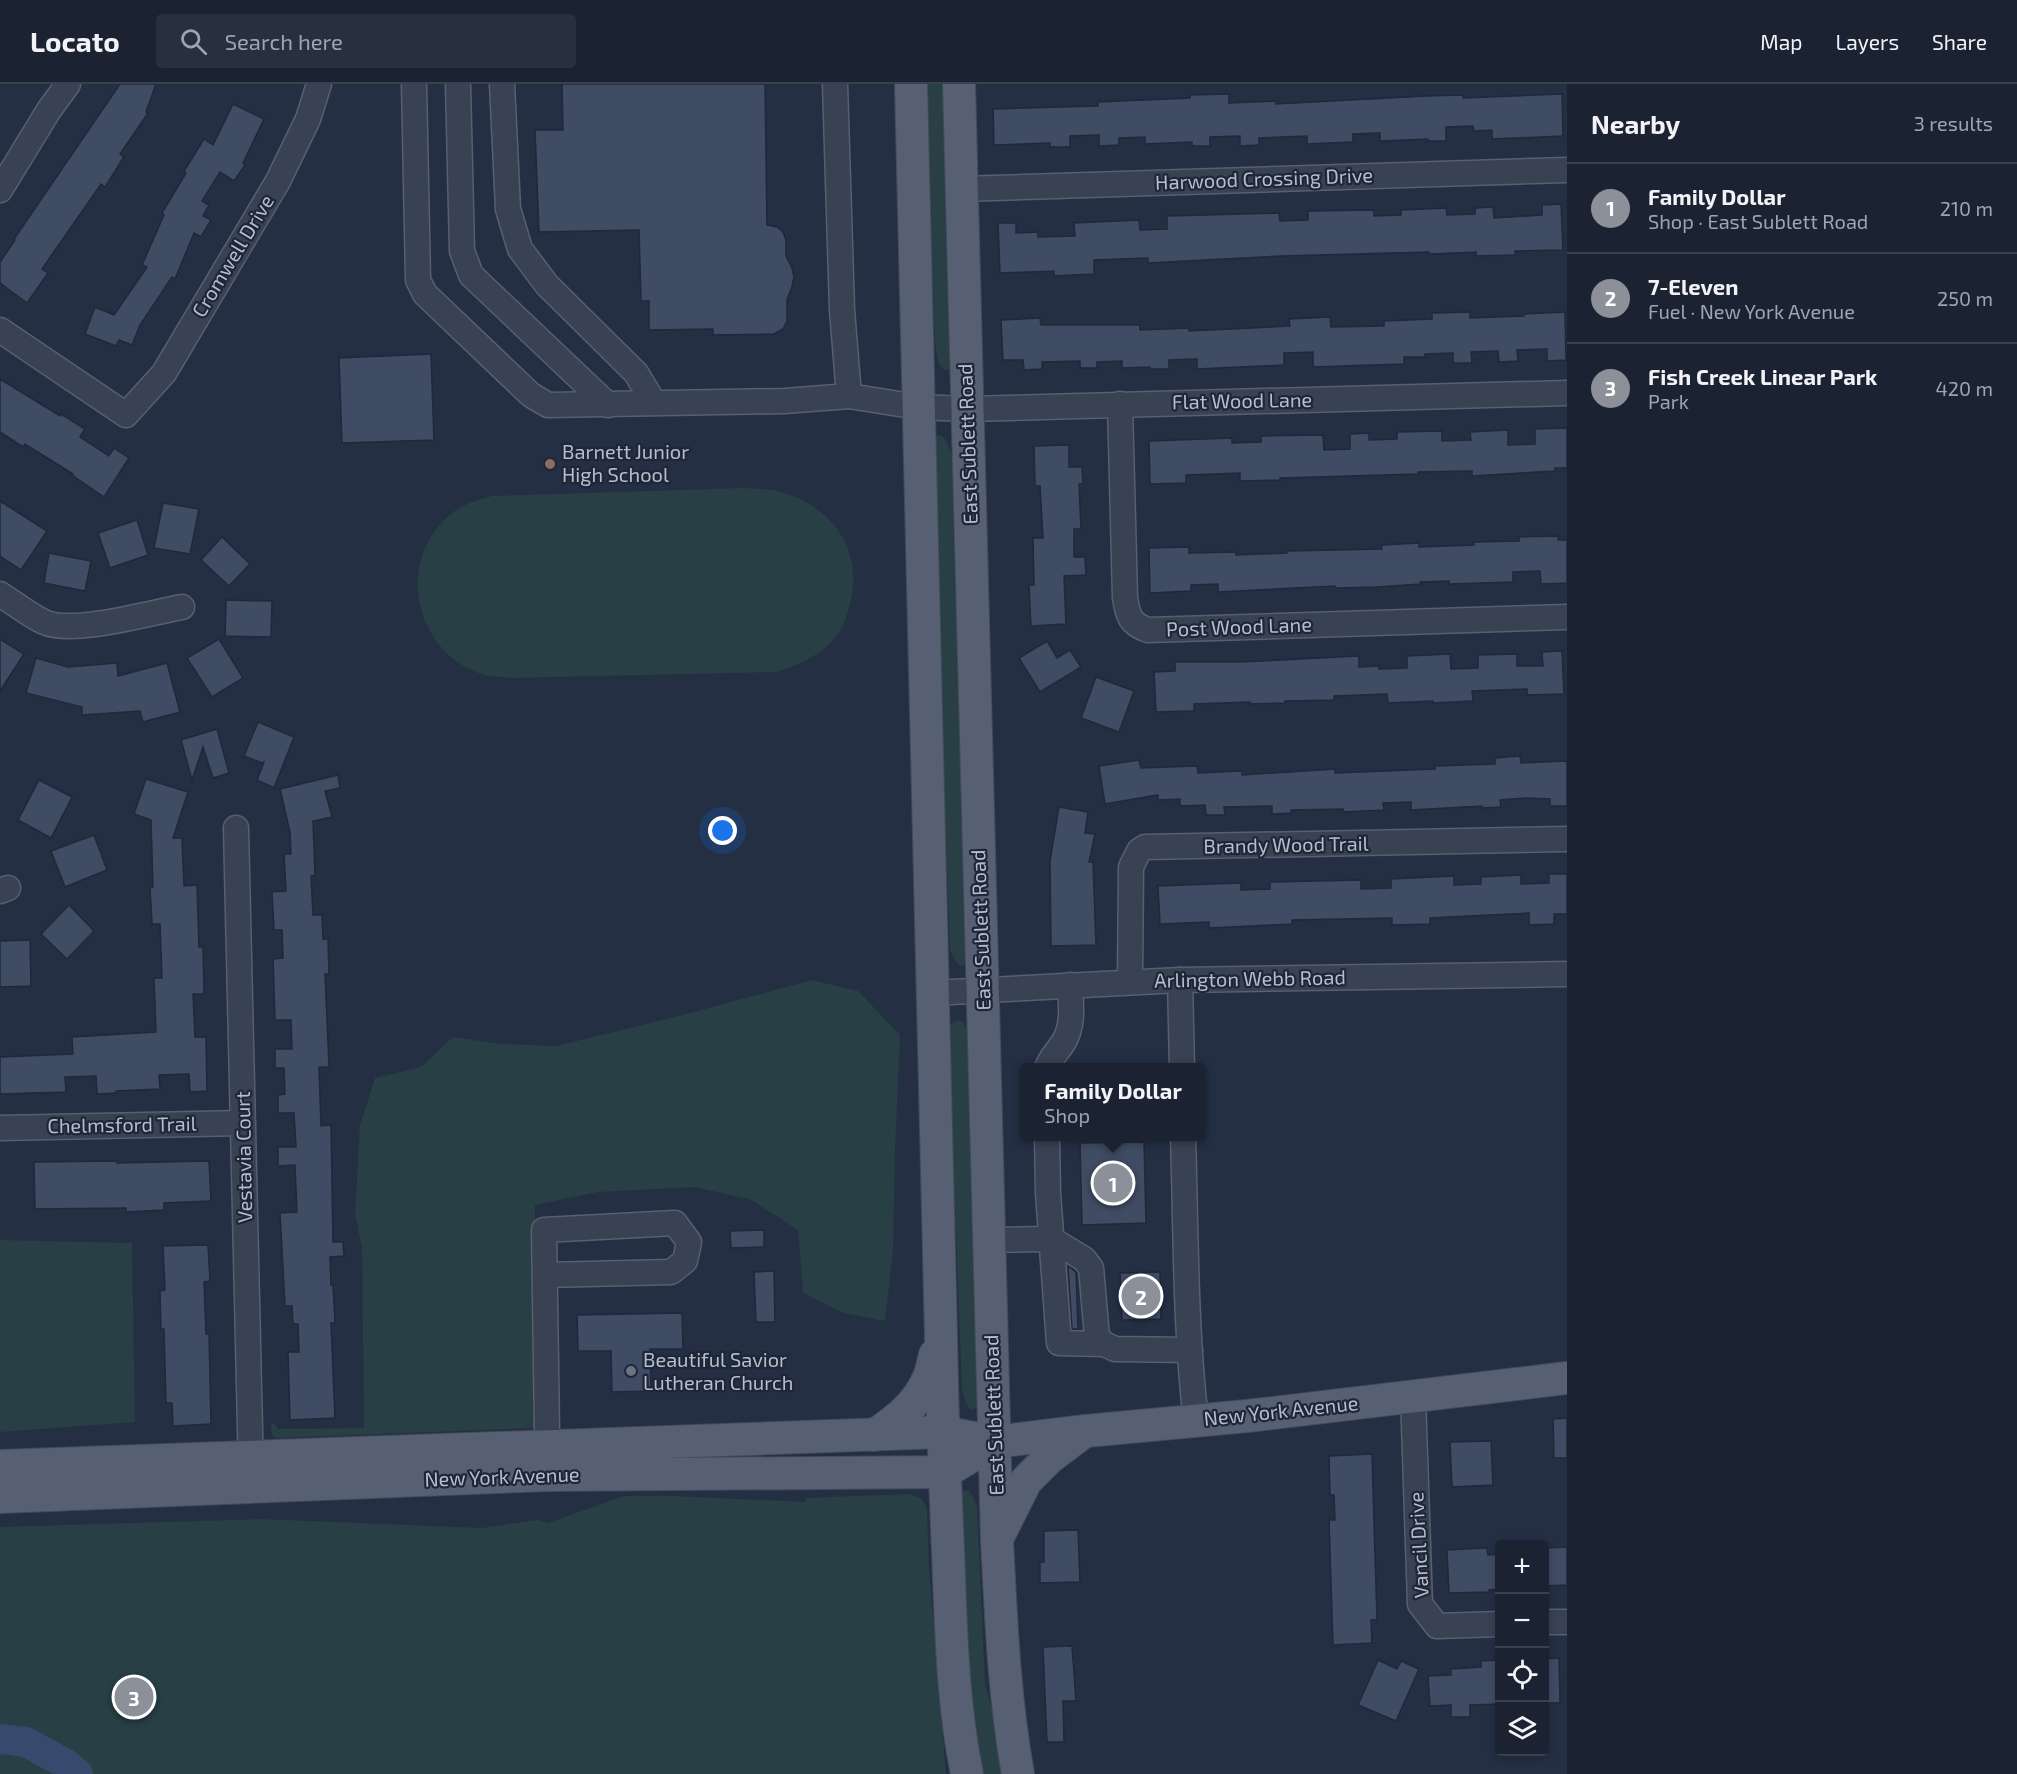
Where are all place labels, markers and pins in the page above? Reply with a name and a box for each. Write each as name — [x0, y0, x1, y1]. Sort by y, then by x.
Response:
place label: Barnett Junior High School — [562, 439, 689, 486]
marker: Barnett Junior High School — [543, 457, 557, 471]
pin: 1 — [1094, 1160, 1132, 1206]
pin: 2 — [1122, 1274, 1160, 1318]
place label: Beautiful Savior Lutheran Church — [643, 1347, 793, 1394]
marker: Beautiful Savior Lutheran Church — [624, 1364, 638, 1378]
pin: 3 — [114, 1674, 154, 1720]

